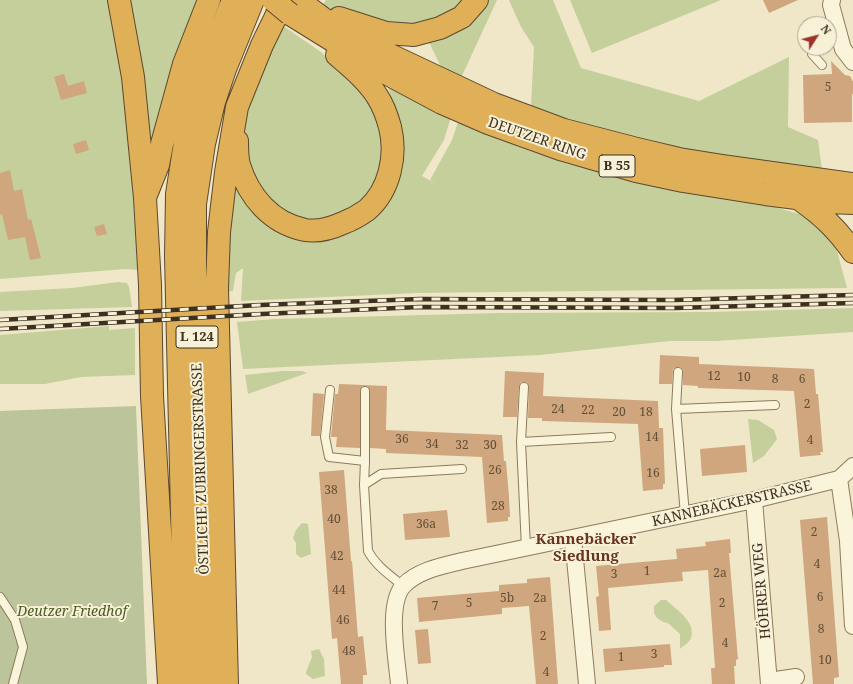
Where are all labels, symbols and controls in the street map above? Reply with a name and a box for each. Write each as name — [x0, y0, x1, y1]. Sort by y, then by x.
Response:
north arrow — [797, 16, 837, 56]
text: N — [818, 21, 835, 37]
house number: 5 — [825, 81, 831, 95]
street label: DEUTZER RING — [486, 114, 588, 164]
road number: B 55 — [599, 155, 635, 177]
road number: L 124 — [176, 326, 218, 348]
street label: ÖSTLICHE ZUBRINGERSTRASSE — [189, 363, 213, 575]
house number: 12 — [707, 370, 721, 384]
house number: 10 — [737, 371, 751, 385]
house number: 8 — [772, 373, 778, 387]
house number: 6 — [799, 373, 805, 387]
house number: 2 — [804, 398, 810, 412]
house number: 24 — [551, 403, 565, 417]
house number: 22 — [581, 404, 595, 418]
house number: 20 — [612, 406, 626, 420]
house number: 18 — [639, 406, 653, 420]
house number: 14 — [645, 431, 659, 445]
house number: 36 — [395, 433, 409, 447]
house number: 4 — [807, 434, 813, 448]
house number: 34 — [425, 438, 439, 452]
house number: 32 — [455, 439, 469, 453]
house number: 30 — [483, 439, 497, 453]
house number: 26 — [488, 464, 502, 478]
house number: 16 — [646, 467, 660, 481]
street label: KANNEBÄCKERSTRASSE — [650, 477, 814, 531]
house number: 38 — [324, 484, 338, 498]
house number: 28 — [491, 500, 505, 514]
house number: 40 — [327, 513, 341, 527]
house number: 36a — [416, 518, 436, 532]
house number: 2 — [811, 526, 817, 540]
district label: Kannebäcker Siedlung — [536, 531, 636, 566]
street label: HÖHRER WEG — [749, 542, 775, 640]
house number: 42 — [330, 550, 344, 564]
house number: 4 — [814, 558, 820, 572]
house number: 1 — [644, 565, 650, 579]
house number: 2a — [713, 567, 727, 581]
house number: 3 — [611, 568, 617, 582]
house number: 44 — [332, 584, 346, 598]
house number: 6 — [817, 591, 823, 605]
house number: 5b — [500, 592, 514, 606]
house number: 2a — [533, 592, 547, 606]
house number: 5 — [466, 597, 472, 611]
house number: 2 — [719, 597, 725, 611]
house number: 7 — [432, 600, 438, 614]
park label: Deutzer Friedhof — [17, 604, 127, 620]
house number: 46 — [336, 614, 350, 628]
house number: 8 — [818, 623, 824, 637]
house number: 2 — [540, 630, 546, 644]
house number: 4 — [722, 637, 728, 651]
house number: 48 — [342, 645, 356, 659]
house number: 3 — [651, 648, 657, 662]
house number: 1 — [618, 651, 624, 665]
house number: 10 — [818, 654, 832, 668]
house number: 4 — [543, 666, 549, 680]

